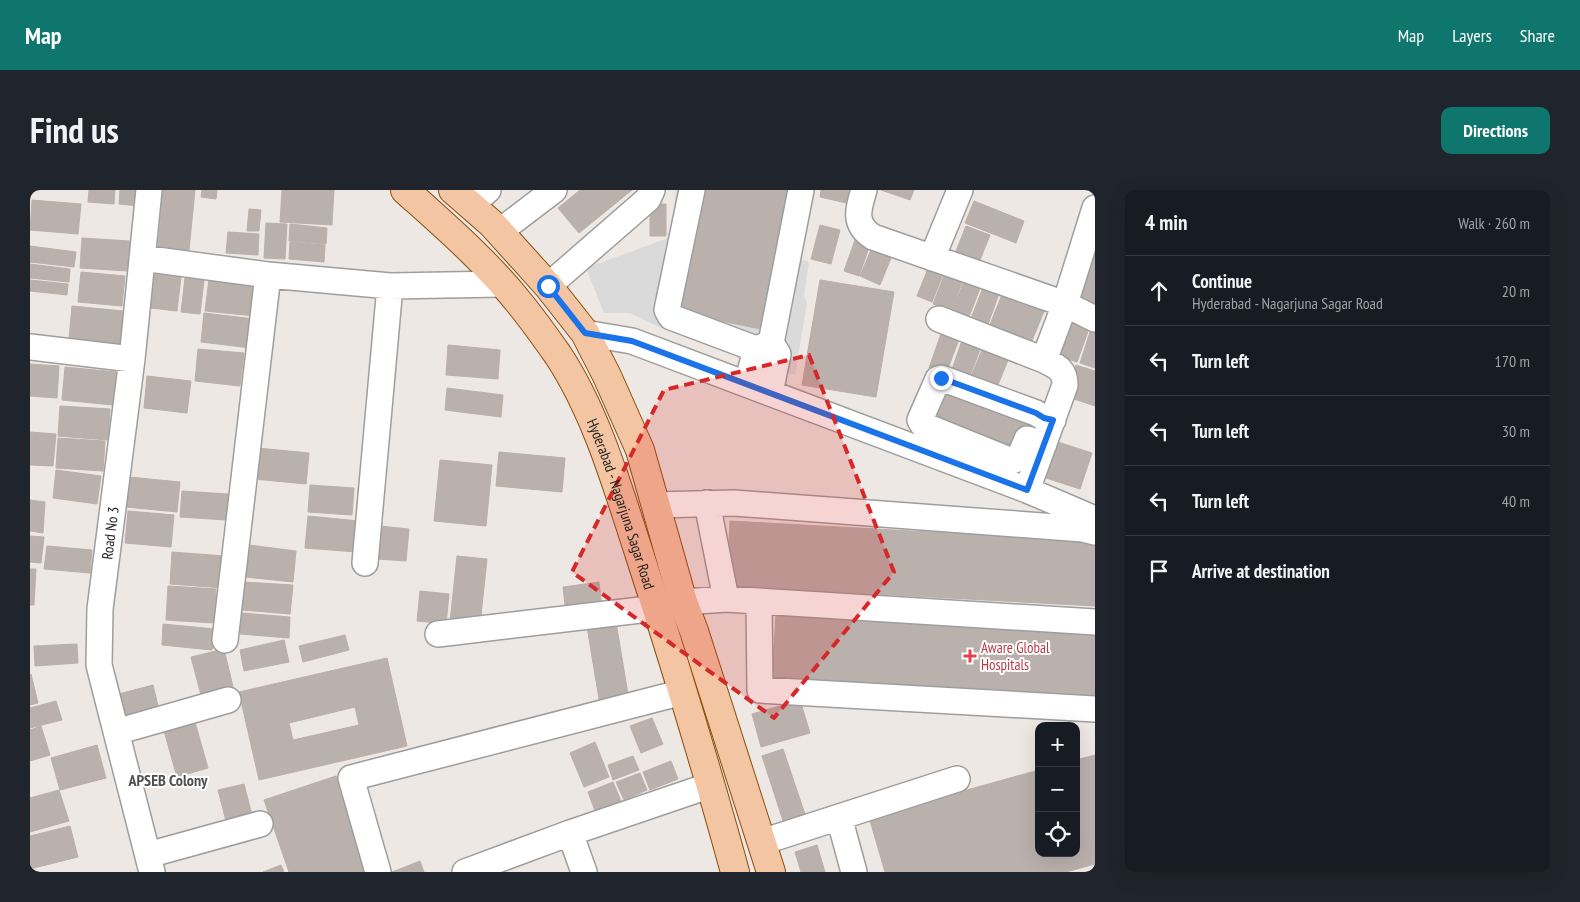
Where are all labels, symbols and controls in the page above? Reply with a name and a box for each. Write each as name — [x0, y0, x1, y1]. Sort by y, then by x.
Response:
text: Map — [25, 20, 62, 51]
text: Map — [1398, 24, 1424, 47]
text: Layers — [1452, 24, 1492, 47]
text: Share — [1520, 24, 1555, 47]
text: Find us — [30, 107, 119, 153]
button: Directions — [1441, 107, 1550, 154]
text: 4 min — [1145, 209, 1187, 236]
text: Walk · 260 m — [1458, 213, 1530, 233]
text: Continue — [1192, 269, 1252, 293]
route start — [537, 275, 560, 298]
icon: ahead — [1145, 277, 1173, 305]
text: 20 m — [1502, 281, 1530, 301]
text: Hyderabad - Nagarjuna Sagar Road — [1192, 293, 1383, 313]
icon: left — [1145, 347, 1173, 375]
text: Turn left — [1192, 349, 1249, 373]
text: 170 m — [1495, 351, 1530, 371]
route end — [930, 367, 953, 390]
street label: Hyderabad - Nagarjuna Sagar Road — [583, 415, 660, 591]
icon: left — [1145, 417, 1173, 445]
text: Turn left — [1192, 419, 1249, 443]
text: 30 m — [1502, 421, 1530, 441]
icon: left — [1145, 487, 1173, 515]
text: Turn left — [1192, 489, 1249, 513]
text: 40 m — [1502, 491, 1530, 511]
street label: Road No 3 — [97, 505, 123, 561]
icon: arrive — [1145, 557, 1173, 585]
text: Arrive at destination — [1192, 559, 1330, 583]
place label: Aware Global Hospitals — [981, 638, 1050, 674]
marker: Aware Global Hospitals — [963, 649, 977, 663]
map controls — [1035, 722, 1080, 857]
button: + — [1035, 722, 1080, 767]
button: − — [1035, 767, 1080, 812]
district label: APSEB Colony — [127, 770, 208, 790]
button: locate — [1035, 812, 1080, 857]

